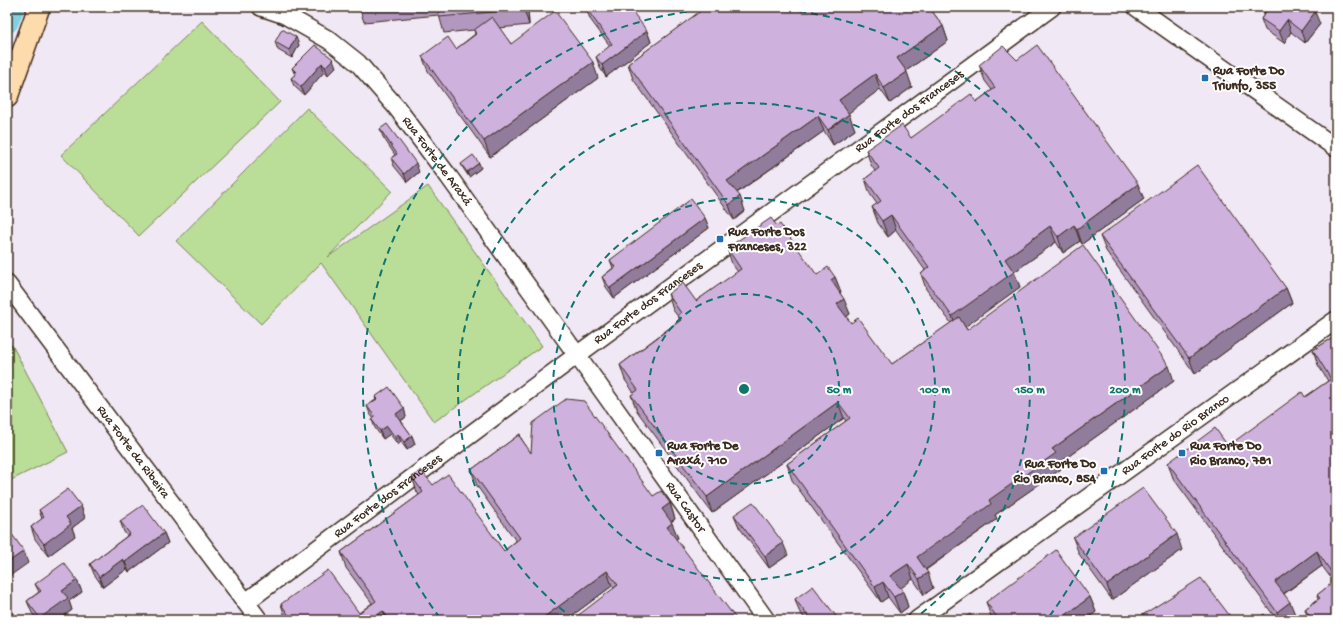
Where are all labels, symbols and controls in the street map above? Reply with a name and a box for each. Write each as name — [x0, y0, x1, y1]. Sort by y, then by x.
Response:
place label: Rua Forte Do Triunfo, 355 — [1212, 64, 1285, 94]
street label: Rua Forte dos Franceses — [852, 66, 968, 156]
marker: Rua Forte Do Triunfo, 355 — [1200, 73, 1210, 83]
street label: Rua Forte de Araxá — [399, 114, 475, 209]
place label: Rua Forte Dos Franceses, 322 — [727, 225, 807, 255]
marker: Rua Forte Dos Franceses, 322 — [715, 234, 725, 244]
street label: Rua Forte dos Franceses — [591, 258, 706, 348]
centre of rings — [737, 382, 751, 396]
text: 50 m — [827, 384, 852, 398]
text: 100 m — [919, 384, 950, 398]
text: 150 m — [1014, 384, 1045, 398]
text: 200 m — [1110, 384, 1141, 398]
street label: Rua Forte do Rio Branco — [1119, 391, 1233, 479]
street label: Rua Forte da Ribeira — [93, 403, 173, 502]
place label: Rua Forte De Araxá, 710 — [666, 439, 740, 469]
place label: Rua Forte Do Rio Branco, 781 — [1189, 439, 1272, 469]
marker: Rua Forte De Araxá, 710 — [654, 448, 664, 458]
marker: Rua Forte Do Rio Branco, 781 — [1177, 448, 1187, 458]
street label: Rua Forte dos Franceses — [331, 450, 446, 541]
place label: Rua Forte Do Rio Branco, 854 — [1012, 457, 1097, 487]
marker: Rua Forte Do Rio Branco, 854 — [1099, 466, 1109, 476]
street label: Rua Castor — [662, 479, 710, 537]

